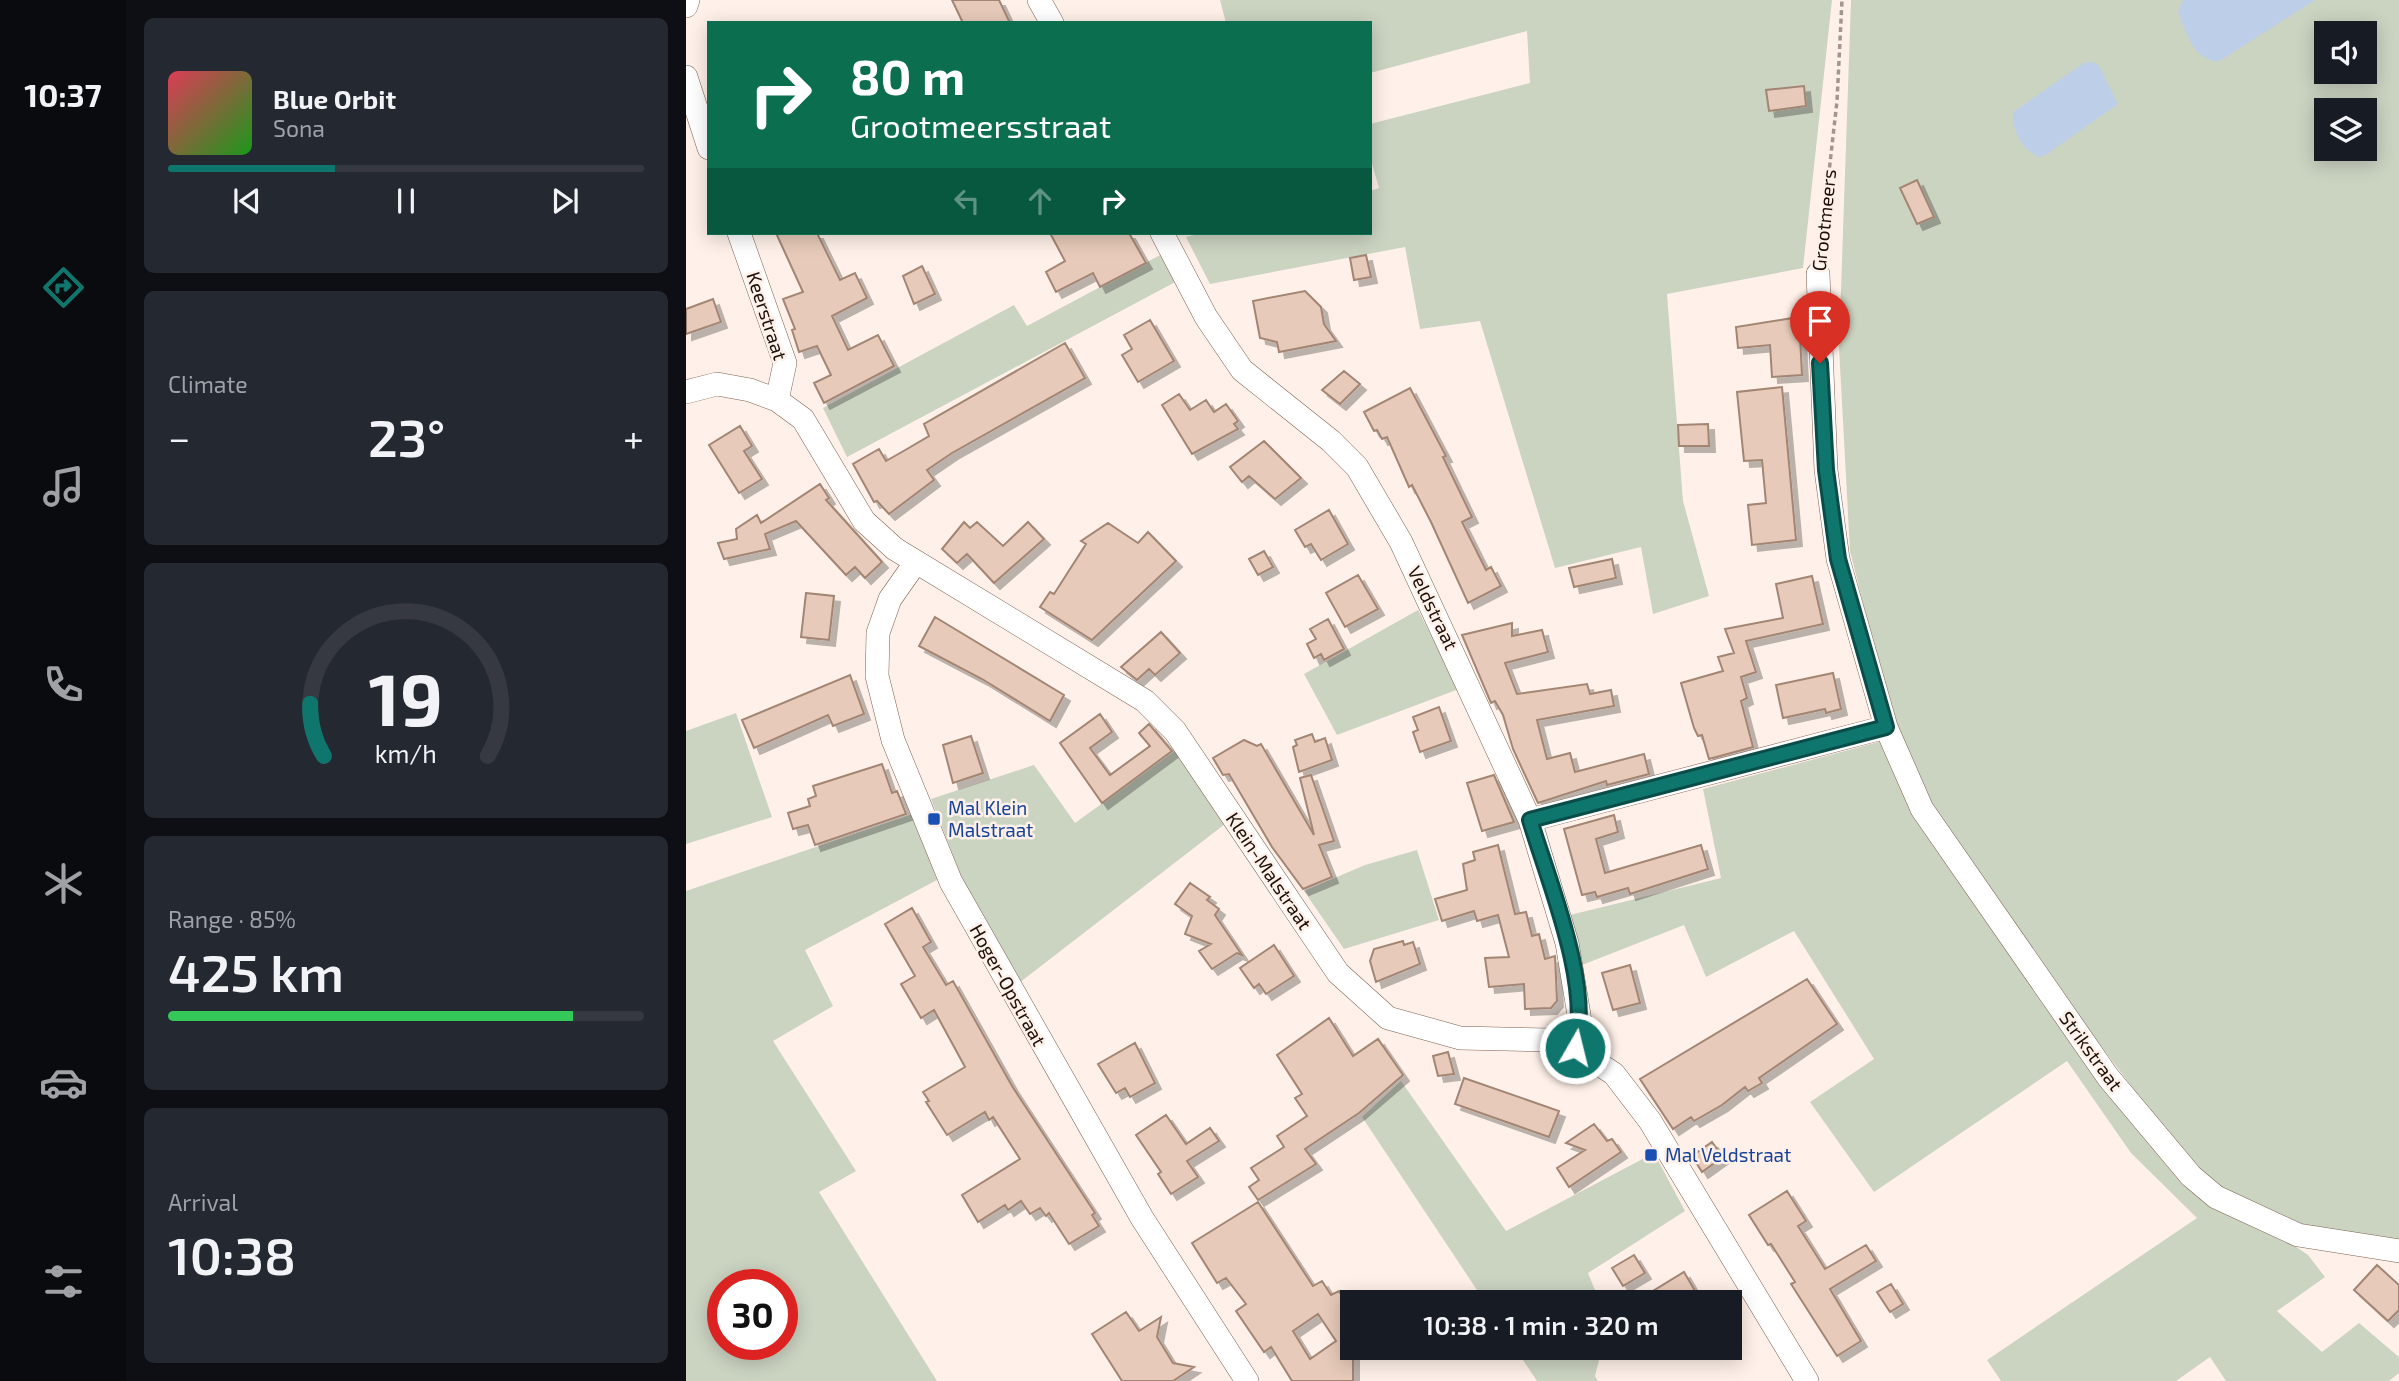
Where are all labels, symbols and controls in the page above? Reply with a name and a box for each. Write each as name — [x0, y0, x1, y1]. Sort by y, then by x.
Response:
map controls — [2314, 21, 2377, 161]
button: sound — [2314, 21, 2377, 84]
text: 80 m — [850, 46, 965, 105]
icon: right — [735, 49, 826, 140]
text: 10:37 — [24, 75, 102, 113]
text: Blue Orbit — [273, 83, 396, 114]
button: layers — [2314, 98, 2377, 161]
text: Grootmeersstraat — [850, 106, 1111, 144]
text: Sona — [273, 114, 325, 142]
street label: Grootmeers — [1807, 168, 1840, 272]
icon: previous — [228, 182, 266, 220]
icon: pause — [387, 182, 425, 220]
icon: next — [546, 182, 584, 220]
icon: left — [948, 182, 986, 220]
icon: ahead — [1021, 182, 1059, 220]
icon: right — [1094, 182, 1132, 220]
icon: directions — [39, 263, 88, 312]
street label: Keerstraat — [742, 269, 793, 363]
pin — [1790, 291, 1850, 363]
icon: arrive — [1801, 302, 1839, 340]
text: Climate — [168, 370, 248, 398]
text: 23° — [368, 405, 445, 467]
text: − — [168, 414, 190, 460]
text: + — [623, 414, 644, 460]
icon: music — [39, 462, 88, 511]
street label: Veldstraat — [1403, 562, 1464, 653]
text: 19 — [369, 654, 443, 742]
icon: phone — [39, 660, 88, 709]
text: km/h — [375, 738, 437, 768]
place label: Mal Klein Malstraat — [948, 796, 1033, 841]
street label: Klein-Malstraat — [1222, 808, 1317, 934]
marker: Mal Klein Malstraat — [926, 811, 942, 827]
icon: climate — [39, 859, 88, 908]
text: Range · 85% — [168, 905, 296, 933]
street label: Hoger-Opstraat — [965, 920, 1051, 1050]
text: 425 km — [168, 940, 344, 1002]
street label: Strikstraat — [2055, 1007, 2128, 1095]
position arrow — [1538, 1011, 1612, 1085]
icon: car — [39, 1058, 88, 1107]
place label: Mal Veldstraat — [1665, 1143, 1791, 1166]
marker: Mal Veldstraat — [1643, 1147, 1659, 1163]
text: Arrival — [168, 1188, 238, 1216]
text: 10:38 — [168, 1223, 296, 1285]
icon: filters — [39, 1257, 88, 1306]
speed limit sign: 30 — [707, 1269, 798, 1360]
text: 10:38 · 1 min · 320 m — [1423, 1309, 1659, 1340]

